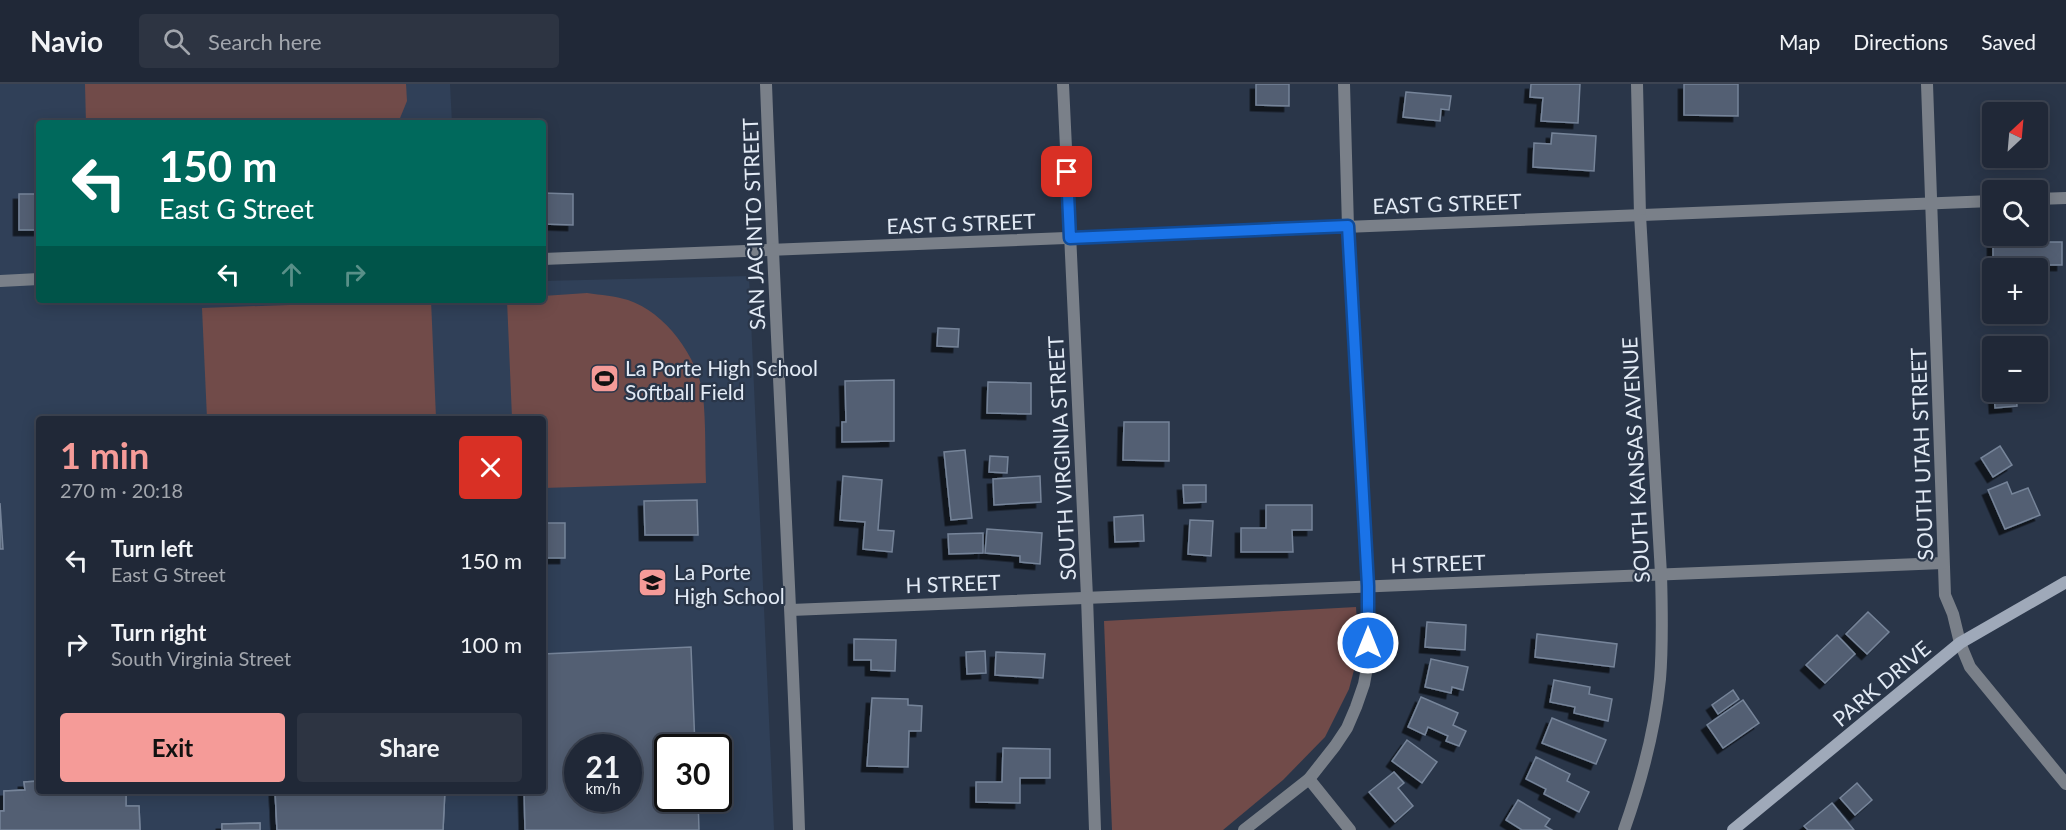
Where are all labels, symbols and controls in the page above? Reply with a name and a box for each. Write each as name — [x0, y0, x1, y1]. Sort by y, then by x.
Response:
search box — [139, 14, 559, 68]
text: Navio — [30, 24, 103, 58]
icon: search — [160, 25, 193, 58]
text: Search here — [208, 28, 322, 55]
text: Map — [1779, 29, 1820, 54]
text: Directions — [1853, 29, 1948, 54]
text: Saved — [1981, 29, 2036, 54]
north arrow — [1982, 102, 2048, 168]
map controls — [1982, 102, 2048, 402]
street label: SAN JACINTO STREET — [737, 117, 769, 330]
text: 150 m — [159, 141, 277, 191]
icon: left — [60, 144, 138, 222]
pin — [1041, 146, 1092, 197]
icon: arrive — [1050, 155, 1083, 188]
button: search — [1982, 180, 2048, 246]
street label: EAST G STREET — [1372, 188, 1523, 218]
text: East G Street — [159, 192, 314, 225]
street label: EAST G STREET — [886, 208, 1037, 238]
icon: left — [212, 258, 245, 291]
icon: ahead — [275, 258, 308, 291]
icon: right — [338, 258, 371, 291]
button: + — [1982, 258, 2048, 324]
street label: SOUTH VIRGINIA STREET — [1042, 334, 1080, 581]
street label: SOUTH KANSAS AVENUE — [1616, 336, 1654, 584]
button: − — [1982, 336, 2048, 402]
street label: SOUTH UTAH STREET — [1905, 347, 1937, 561]
place label: La Porte High School Softball Field — [625, 355, 818, 404]
sports icon: La Porte High School Softball Field — [588, 363, 620, 395]
text: 1 min — [60, 433, 149, 477]
button: close — [459, 436, 522, 499]
text: 270 m · 20:18 — [60, 478, 183, 502]
text: Turn left — [111, 535, 193, 562]
icon: left — [60, 544, 93, 577]
text: 150 m — [460, 547, 522, 574]
street label: H STREET — [1390, 549, 1487, 577]
place label: La Porte High School — [674, 559, 785, 608]
text: East G Street — [111, 562, 226, 586]
school or university icon: La Porte High School — [637, 567, 669, 599]
street label: H STREET — [905, 569, 1002, 597]
position arrow — [1336, 611, 1400, 675]
text: Turn right — [111, 619, 206, 646]
icon: right — [60, 628, 93, 661]
text: 100 m — [460, 631, 522, 658]
street label: PARK DRIVE — [1827, 635, 1935, 731]
text: South Virginia Street — [111, 646, 291, 670]
button: Exit — [60, 713, 285, 782]
button: Share — [297, 713, 522, 782]
speed limit sign: 30 — [654, 734, 732, 812]
text: 21 — [586, 748, 620, 784]
text: km/h — [585, 779, 621, 797]

